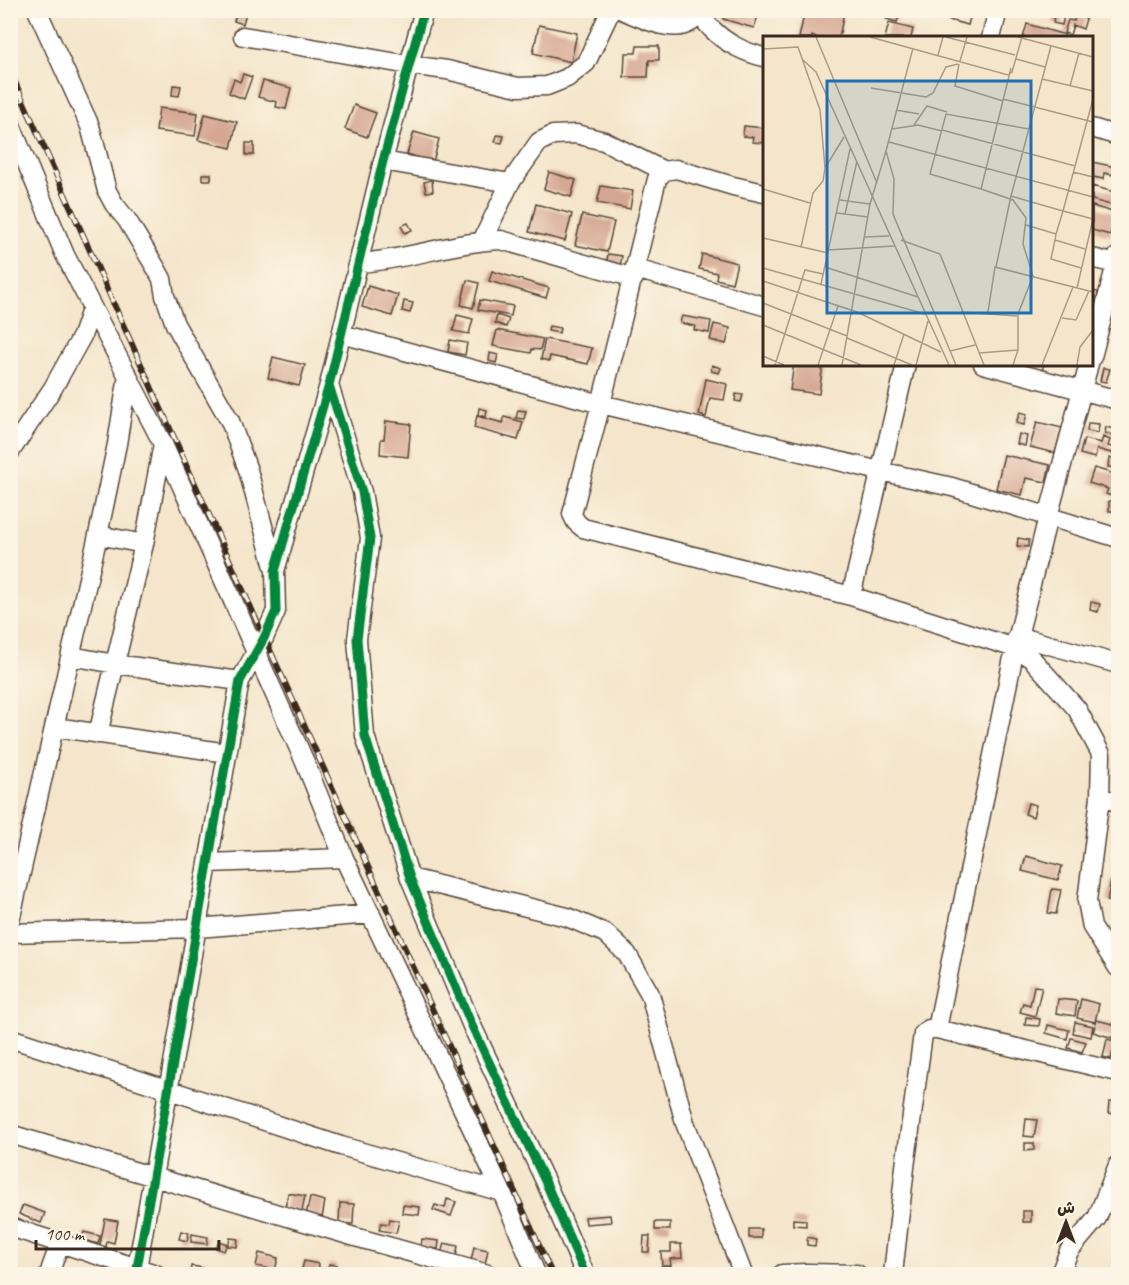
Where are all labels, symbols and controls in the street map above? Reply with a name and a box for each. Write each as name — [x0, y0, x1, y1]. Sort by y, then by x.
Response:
inset map — [763, 36, 1093, 366]
north arrow — [1036, 1192, 1096, 1252]
text: ش — [1057, 1198, 1075, 1218]
scale bar — [36, 1213, 219, 1251]
text: 100 m — [45, 1223, 86, 1245]

